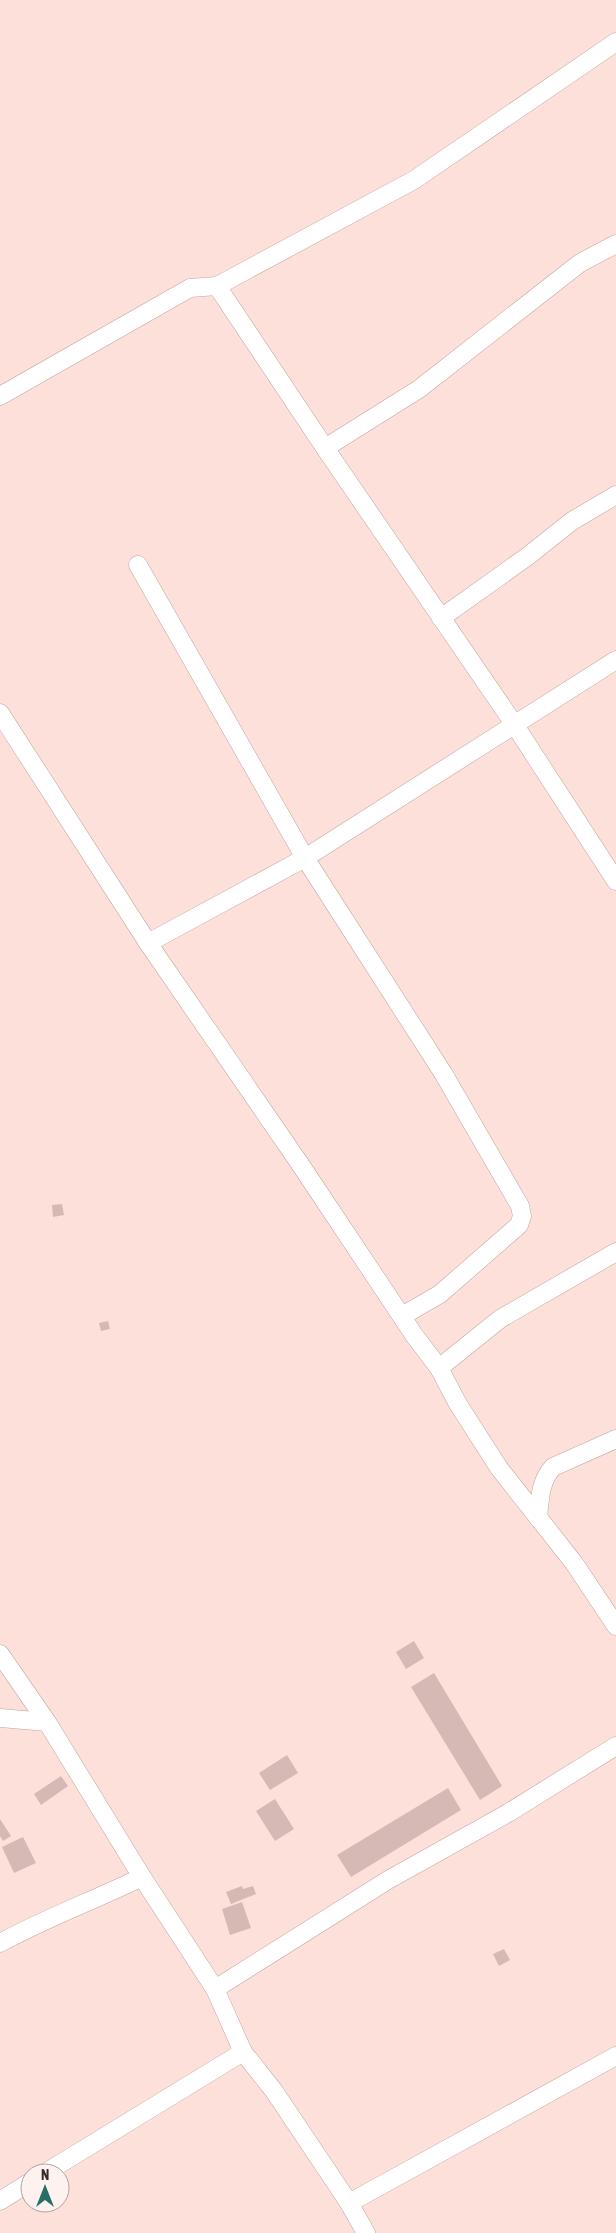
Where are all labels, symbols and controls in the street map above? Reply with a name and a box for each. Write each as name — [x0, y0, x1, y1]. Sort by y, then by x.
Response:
north arrow — [20, 2163, 70, 2213]
text: N — [41, 2167, 49, 2183]

